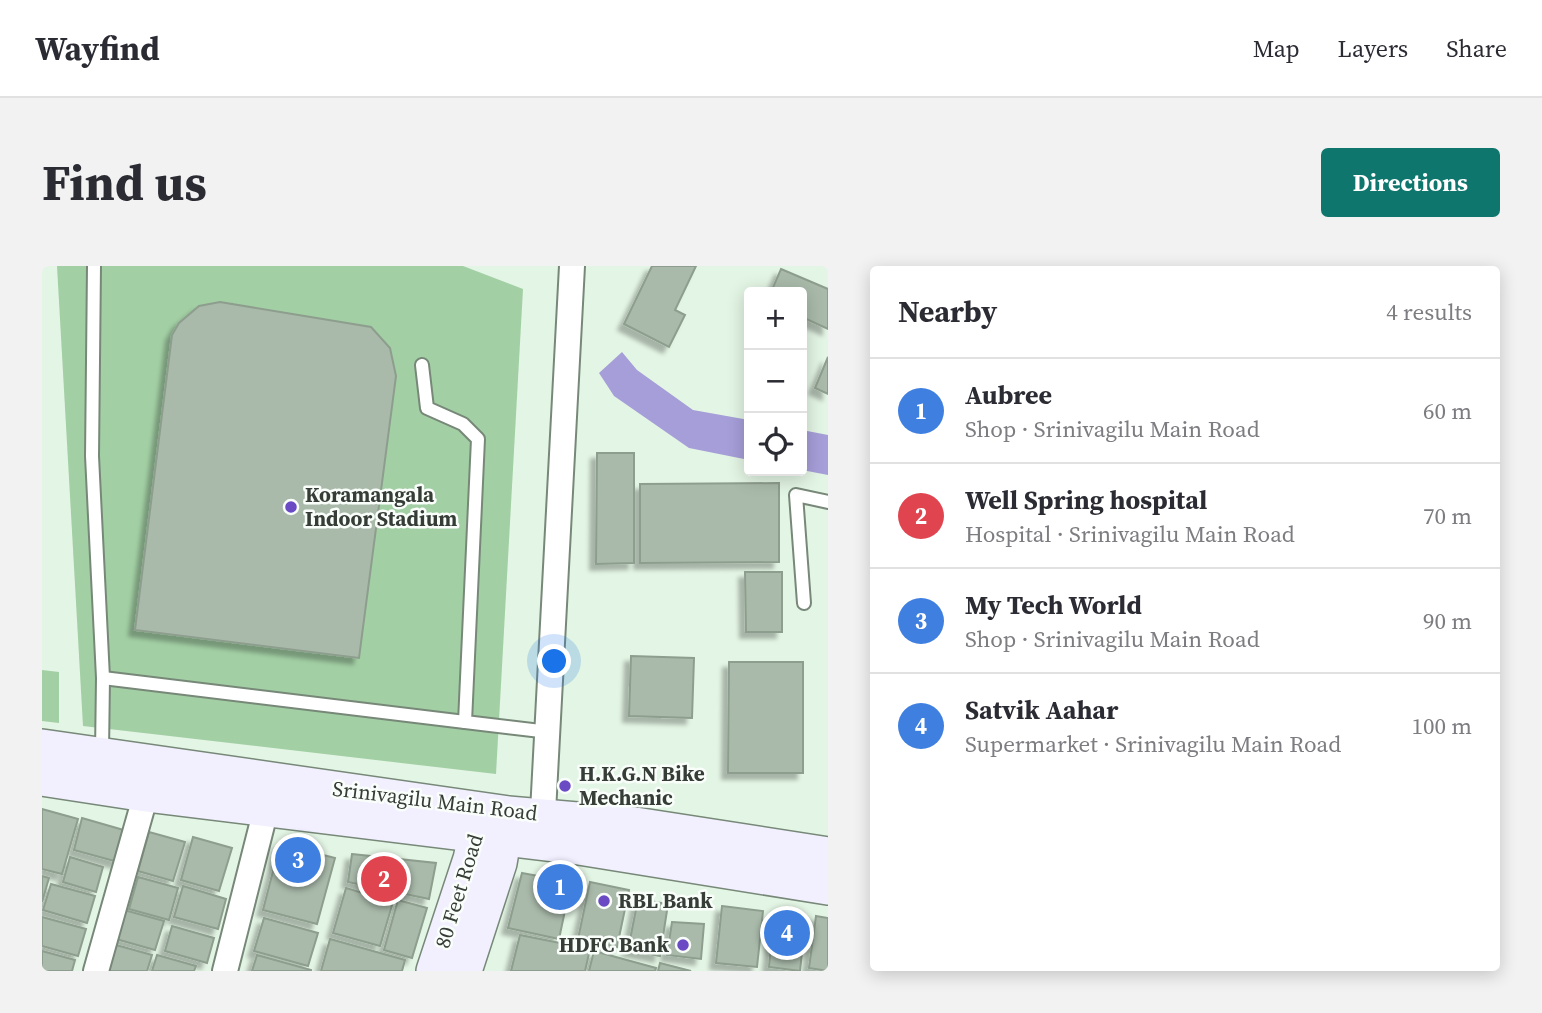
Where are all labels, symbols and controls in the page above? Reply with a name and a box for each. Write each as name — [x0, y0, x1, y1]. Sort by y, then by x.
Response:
text: Wayfind — [35, 26, 160, 71]
text: Map — [1253, 32, 1300, 65]
text: Layers — [1338, 32, 1408, 65]
text: Share — [1446, 32, 1507, 65]
button: Directions — [1321, 148, 1500, 217]
text: Find us — [42, 149, 207, 216]
map controls — [744, 287, 807, 476]
button: + — [744, 287, 807, 350]
text: Nearby — [898, 291, 997, 332]
text: 4 results — [1386, 296, 1472, 328]
button: − — [744, 350, 807, 413]
text: Aubree — [965, 377, 1052, 413]
text: 1 — [915, 395, 927, 427]
text: 60 m — [1423, 395, 1472, 427]
button: locate — [744, 413, 807, 476]
text: Shop · Srinivagilu Main Road — [965, 413, 1260, 445]
place label: Koramangala Indoor Stadium — [305, 480, 457, 533]
text: Well Spring hospital — [965, 482, 1207, 518]
marker: Koramangala Indoor Stadium — [283, 499, 299, 515]
text: 2 — [915, 500, 927, 532]
text: 70 m — [1423, 500, 1472, 532]
text: Hospital · Srinivagilu Main Road — [965, 518, 1295, 550]
text: My Tech World — [965, 587, 1142, 623]
text: 3 — [915, 605, 927, 637]
text: 90 m — [1423, 605, 1472, 637]
text: Shop · Srinivagilu Main Road — [965, 623, 1260, 655]
your location — [537, 644, 571, 678]
text: Satvik Aahar — [965, 692, 1118, 728]
text: 4 — [915, 710, 927, 742]
text: 100 m — [1411, 710, 1472, 742]
text: Supermarket · Srinivagilu Main Road — [965, 728, 1341, 760]
place label: H.K.G.N Bike Mechanic — [579, 759, 705, 812]
street label: Srinivagilu Main Road — [331, 774, 539, 827]
marker: H.K.G.N Bike Mechanic — [557, 778, 573, 794]
street label: 80 Feet Road — [427, 830, 490, 951]
pin: 3 — [275, 834, 321, 886]
pin: 2 — [361, 853, 407, 905]
pin: 1 — [537, 861, 583, 913]
place label: RBL Bank — [618, 886, 713, 915]
marker: RBL Bank — [596, 893, 612, 909]
pin: 4 — [764, 907, 810, 959]
place label: HDFC Bank — [559, 930, 669, 959]
marker: HDFC Bank — [675, 937, 691, 953]

